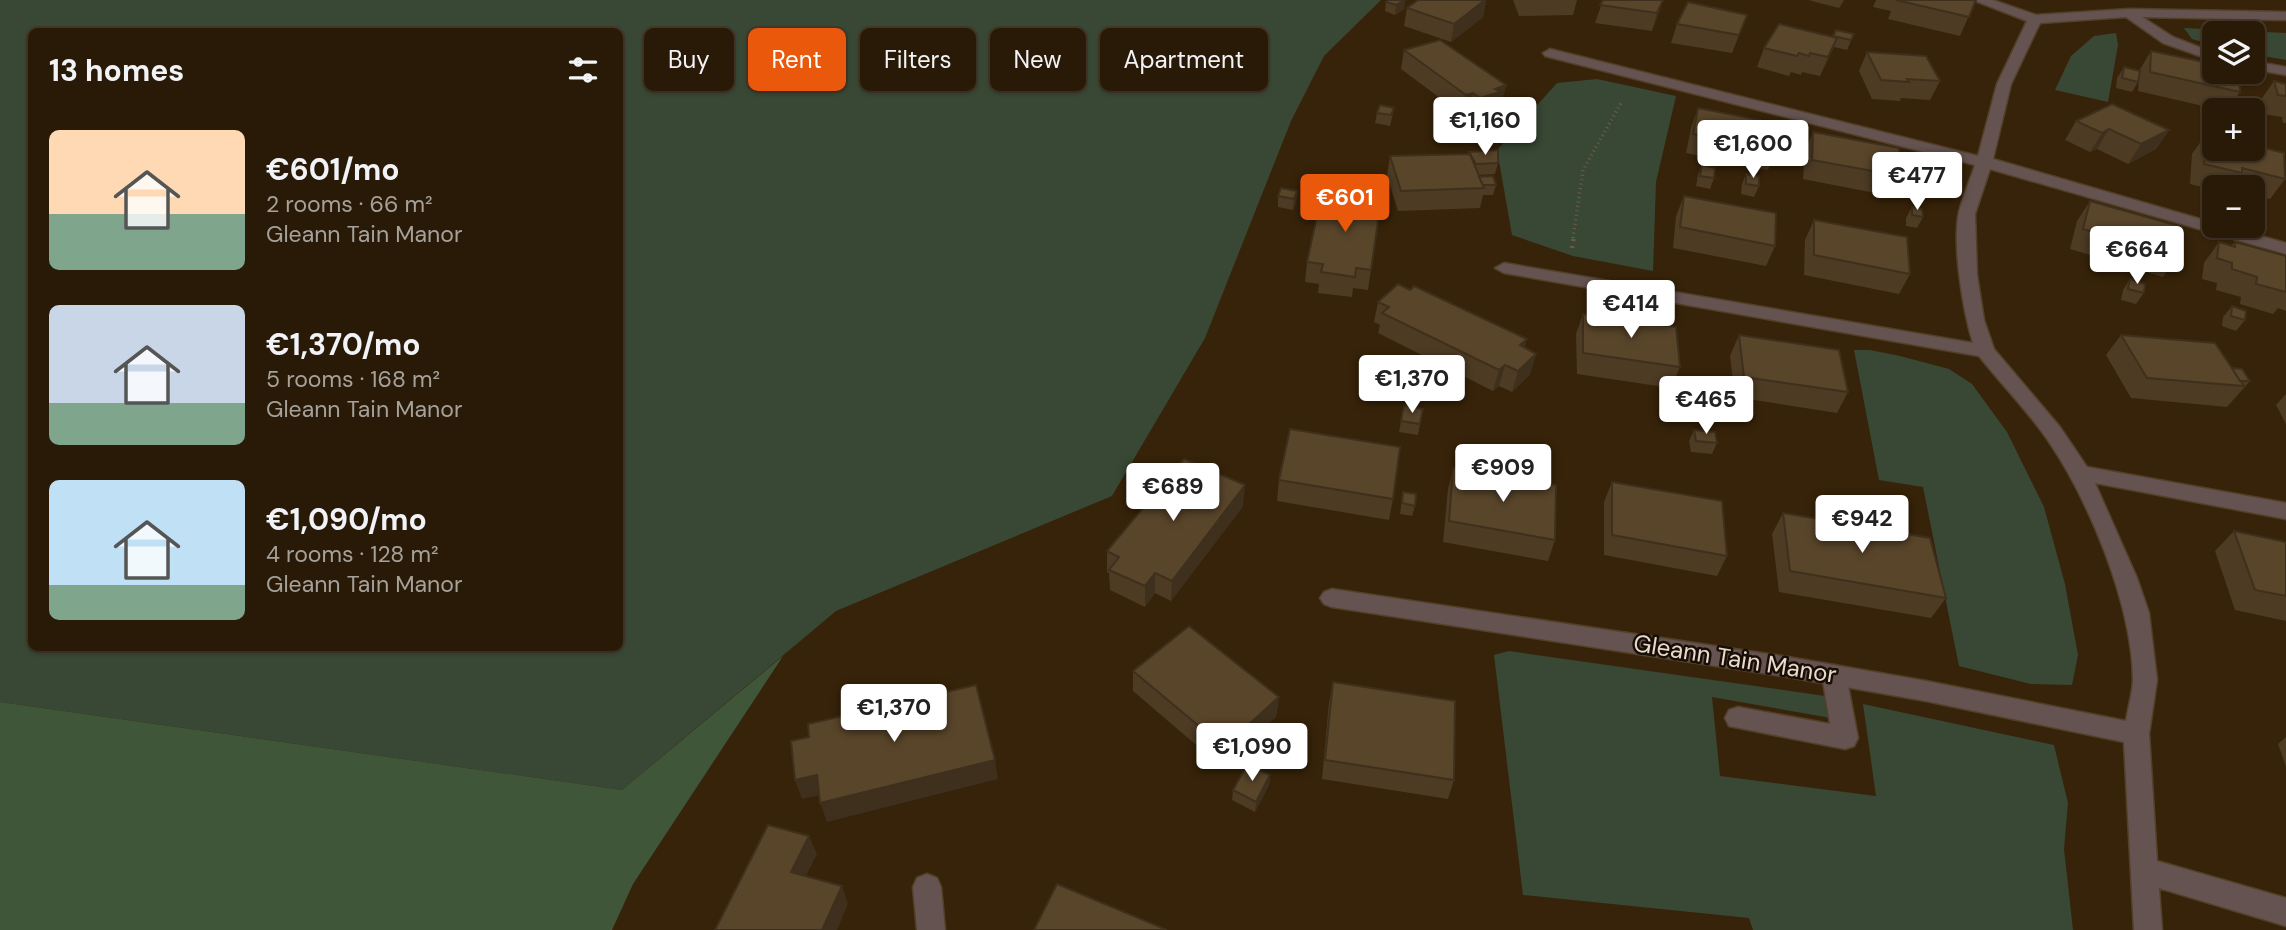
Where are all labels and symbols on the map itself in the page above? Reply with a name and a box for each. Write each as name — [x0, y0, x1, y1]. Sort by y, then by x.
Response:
pin: €1,160 — [1428, 97, 1542, 157]
pin: €1,600 — [1696, 120, 1810, 180]
pin: €477 — [1876, 152, 1958, 212]
pin: €601 — [1304, 174, 1386, 234]
pin: €664 — [2096, 226, 2178, 286]
pin: €414 — [1590, 280, 1672, 340]
pin: €1,370 — [1355, 356, 1469, 415]
pin: €465 — [1665, 376, 1747, 436]
pin: €909 — [1462, 444, 1544, 504]
pin: €689 — [1132, 463, 1214, 523]
pin: €942 — [1821, 496, 1903, 555]
street label: Gleann Tain Manor — [1631, 627, 1839, 690]
pin: €1,370 — [837, 684, 951, 744]
pin: €1,090 — [1195, 724, 1309, 783]

